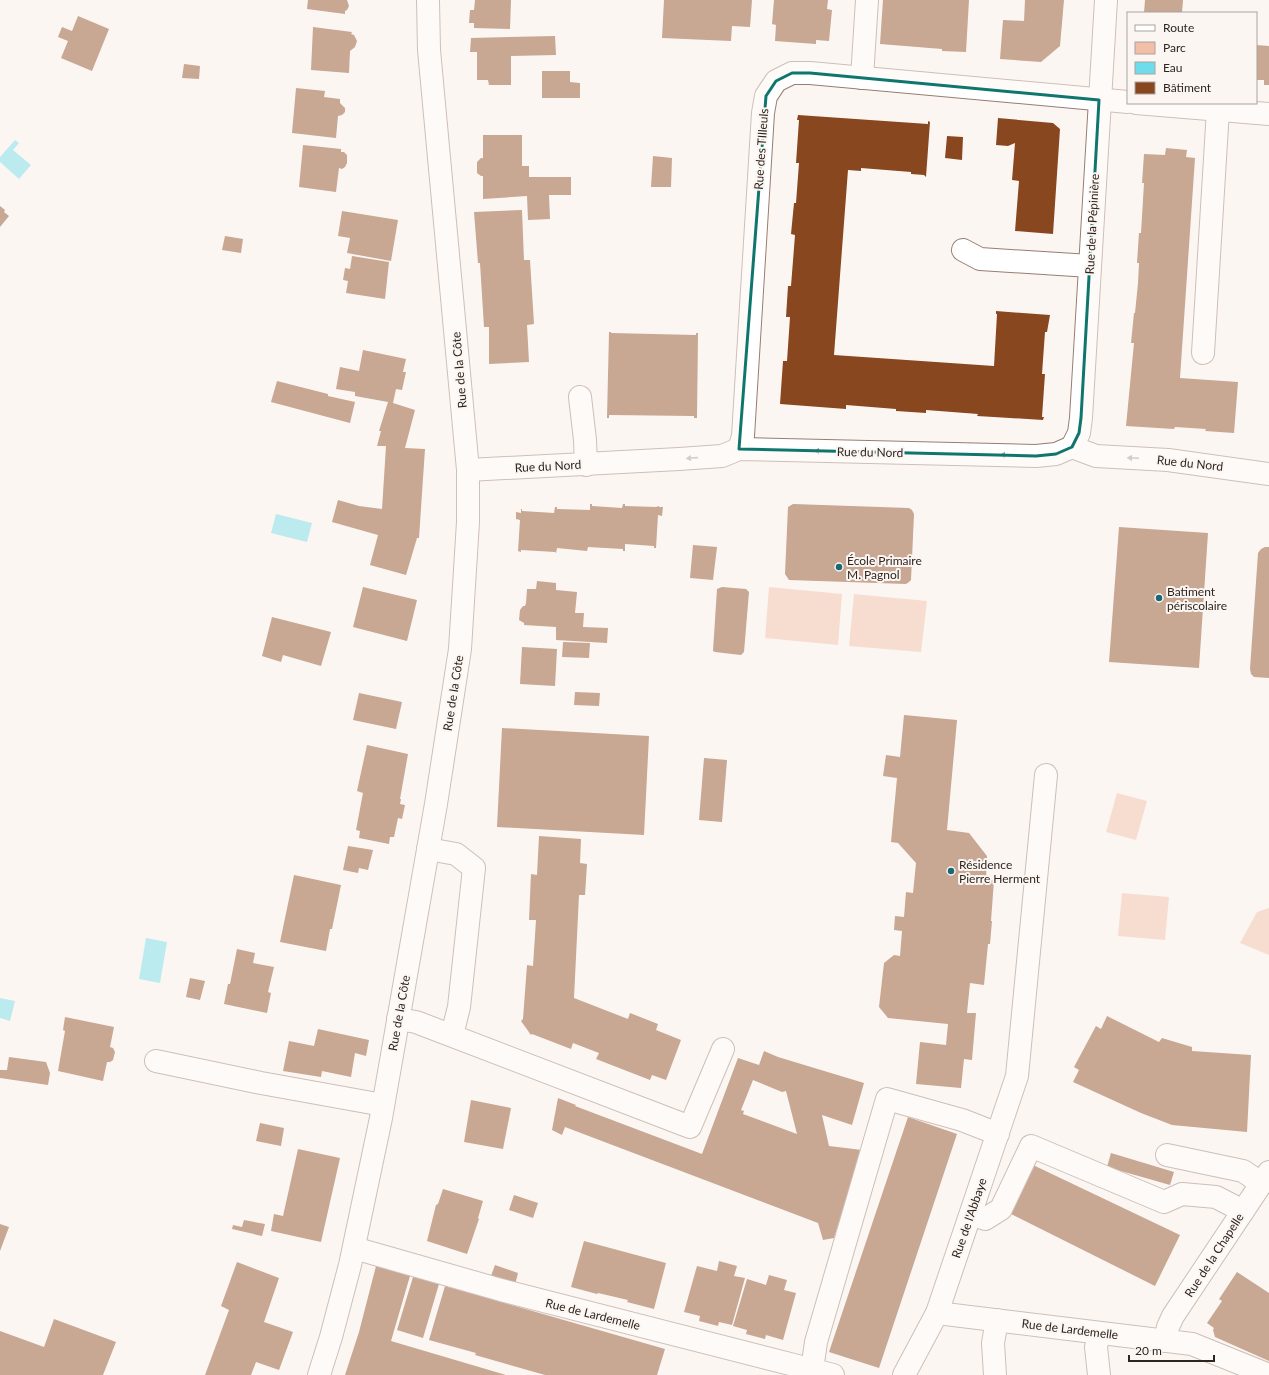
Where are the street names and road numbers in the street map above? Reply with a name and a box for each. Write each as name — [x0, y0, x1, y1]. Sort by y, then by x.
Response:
street label: Rue des TIlleuls — [751, 108, 771, 190]
street label: Rue de la Pépinière — [1082, 173, 1102, 275]
street label: Rue de la Côte — [448, 331, 470, 409]
street label: Rue du Nord — [837, 444, 903, 460]
street label: Rue du Nord — [1156, 452, 1224, 474]
street label: Rue du Nord — [514, 457, 582, 475]
street label: Rue de la Côte — [440, 654, 466, 732]
street label: Rue de la Côte — [385, 974, 413, 1052]
street label: Rue de l'Abbaye — [948, 1176, 990, 1260]
street label: Rue de la Chapelle — [1181, 1210, 1247, 1300]
street label: Rue de Lardemelle — [544, 1295, 642, 1333]
street label: Rue de Lardemelle — [1021, 1316, 1119, 1342]

